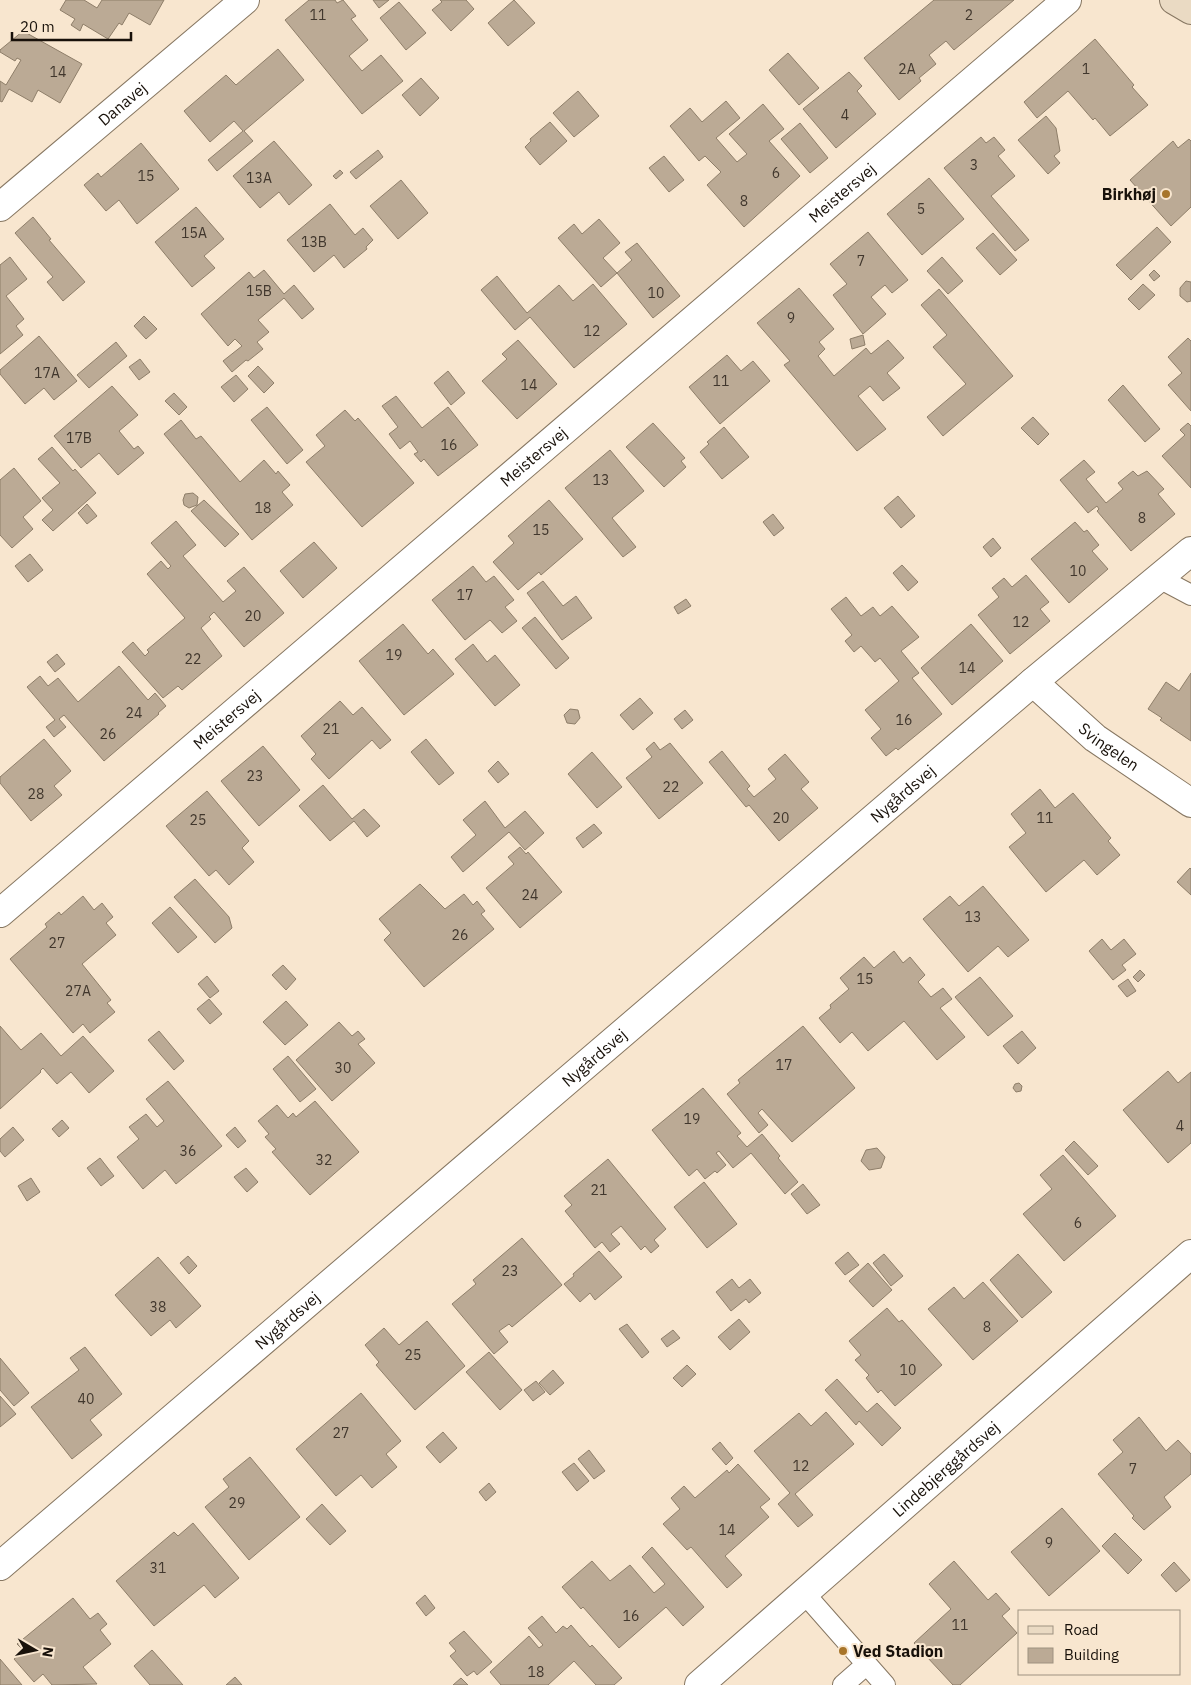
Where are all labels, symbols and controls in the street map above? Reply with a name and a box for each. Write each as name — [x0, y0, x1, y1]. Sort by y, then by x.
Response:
house number: 11 — [310, 6, 326, 24]
house number: 2 — [965, 6, 973, 24]
scale bar — [12, 10, 131, 42]
text: 20 m — [20, 17, 55, 36]
house number: 2A — [898, 60, 916, 78]
house number: 1 — [1082, 60, 1090, 78]
house number: 14 — [50, 63, 66, 81]
street label: Danavej — [94, 78, 151, 130]
house number: 4 — [841, 106, 849, 124]
house number: 3 — [970, 156, 978, 174]
street label: Meistersvej — [804, 158, 879, 227]
house number: 6 — [772, 164, 780, 182]
house number: 15 — [138, 167, 154, 185]
house number: 13A — [246, 169, 272, 187]
place label: Birkhøj — [1102, 184, 1156, 204]
marker: Birkhøj — [1160, 188, 1172, 200]
house number: 8 — [740, 192, 748, 210]
house number: 5 — [917, 200, 925, 218]
house number: 15A — [181, 224, 207, 242]
house number: 13B — [301, 233, 327, 251]
house number: 7 — [857, 252, 865, 270]
house number: 15B — [246, 282, 272, 300]
house number: 10 — [648, 284, 664, 302]
house number: 9 — [787, 309, 795, 327]
house number: 12 — [584, 322, 600, 340]
house number: 17A — [34, 364, 60, 382]
house number: 11 — [713, 372, 729, 390]
house number: 14 — [521, 376, 537, 394]
street label: Meistersvej — [496, 422, 571, 491]
house number: 17B — [66, 429, 92, 447]
house number: 16 — [441, 436, 457, 454]
house number: 13 — [593, 471, 609, 489]
house number: 18 — [255, 499, 271, 517]
house number: 8 — [1138, 509, 1146, 527]
house number: 15 — [533, 521, 549, 539]
house number: 10 — [1070, 562, 1086, 580]
house number: 17 — [457, 586, 473, 604]
house number: 20 — [245, 607, 261, 625]
house number: 12 — [1013, 613, 1029, 631]
house number: 19 — [386, 646, 402, 664]
house number: 22 — [185, 650, 201, 668]
house number: 14 — [959, 659, 975, 677]
street label: Meistersvej — [189, 685, 264, 753]
house number: 24 — [126, 704, 142, 722]
house number: 16 — [896, 711, 912, 729]
street label: Svingelen — [1075, 718, 1143, 775]
house number: 21 — [323, 720, 339, 738]
house number: 26 — [100, 725, 116, 743]
street label: Nygårdsvej — [866, 760, 939, 827]
house number: 23 — [247, 767, 263, 785]
house number: 22 — [663, 778, 679, 796]
house number: 28 — [28, 785, 44, 803]
house number: 20 — [773, 809, 789, 827]
house number: 11 — [1037, 809, 1053, 827]
house number: 25 — [190, 811, 206, 829]
house number: 24 — [522, 886, 538, 904]
house number: 13 — [965, 908, 981, 926]
house number: 26 — [452, 926, 468, 944]
house number: 27 — [49, 934, 65, 952]
house number: 15 — [857, 970, 873, 988]
house number: 27A — [65, 982, 91, 1000]
street label: Nygårdsvej — [558, 1024, 631, 1091]
house number: 17 — [776, 1056, 792, 1074]
house number: 30 — [335, 1059, 351, 1077]
house number: 19 — [684, 1110, 700, 1128]
house number: 4 — [1176, 1117, 1184, 1135]
house number: 36 — [180, 1142, 196, 1160]
house number: 32 — [316, 1151, 332, 1169]
house number: 21 — [591, 1181, 607, 1199]
house number: 6 — [1074, 1214, 1082, 1232]
house number: 23 — [502, 1262, 518, 1280]
street label: Nygårdsvej — [251, 1287, 324, 1354]
house number: 38 — [150, 1298, 166, 1316]
house number: 8 — [983, 1318, 991, 1336]
house number: 25 — [405, 1346, 421, 1364]
house number: 10 — [900, 1361, 916, 1379]
house number: 40 — [78, 1390, 94, 1408]
street label: Lindebjerggårdsvej — [888, 1417, 1003, 1521]
house number: 27 — [333, 1424, 349, 1442]
house number: 12 — [793, 1457, 809, 1475]
house number: 7 — [1129, 1460, 1137, 1478]
house number: 29 — [229, 1494, 245, 1512]
house number: 14 — [719, 1521, 735, 1539]
house number: 9 — [1045, 1534, 1053, 1552]
house number: 31 — [150, 1559, 166, 1577]
house number: 16 — [623, 1607, 639, 1625]
legend — [1018, 1610, 1181, 1675]
house number: 11 — [952, 1616, 968, 1634]
text: Road — [1064, 1620, 1099, 1639]
north arrow — [10, 1625, 60, 1675]
place label: Ved Stadion — [853, 1641, 943, 1661]
marker: Ved Stadion — [837, 1645, 849, 1657]
text: Building — [1064, 1645, 1119, 1664]
text: N — [38, 1646, 58, 1658]
house number: 18 — [528, 1663, 544, 1681]

